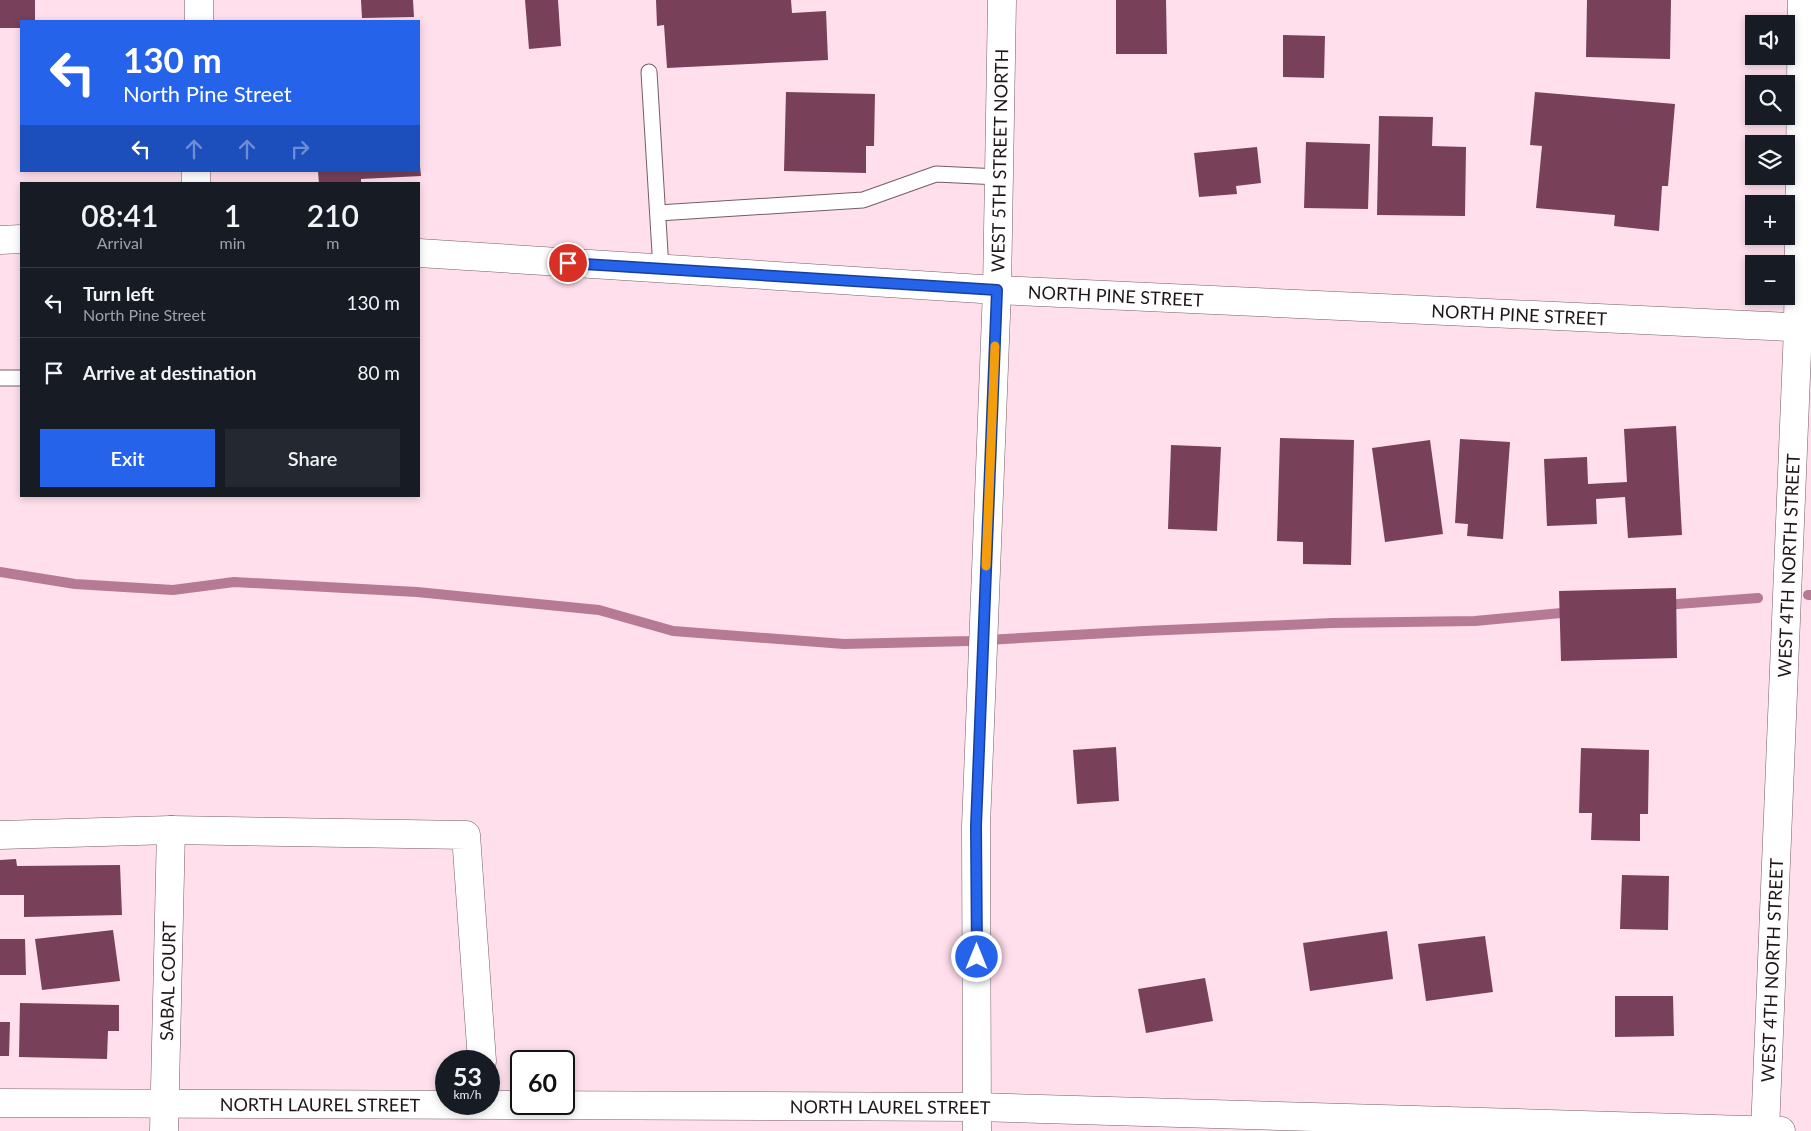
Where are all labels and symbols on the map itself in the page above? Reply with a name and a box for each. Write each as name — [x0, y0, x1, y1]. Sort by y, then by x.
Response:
street label: WEST 5TH STREET NORTH — [986, 48, 1012, 272]
pin — [547, 242, 589, 284]
street label: NORTH PINE STREET — [1027, 280, 1204, 311]
street label: NORTH PINE STREET — [1431, 299, 1608, 329]
street label: WEST 4TH NORTH STREET — [1773, 453, 1804, 678]
street label: WEST 4TH NORTH STREET — [1756, 857, 1787, 1083]
street label: SABAL COURT — [155, 921, 180, 1041]
position arrow — [950, 930, 1002, 982]
speed limit sign: 60 — [510, 1050, 575, 1115]
street label: NORTH LAUREL STREET — [220, 1093, 421, 1116]
street label: NORTH LAUREL STREET — [790, 1095, 991, 1118]

